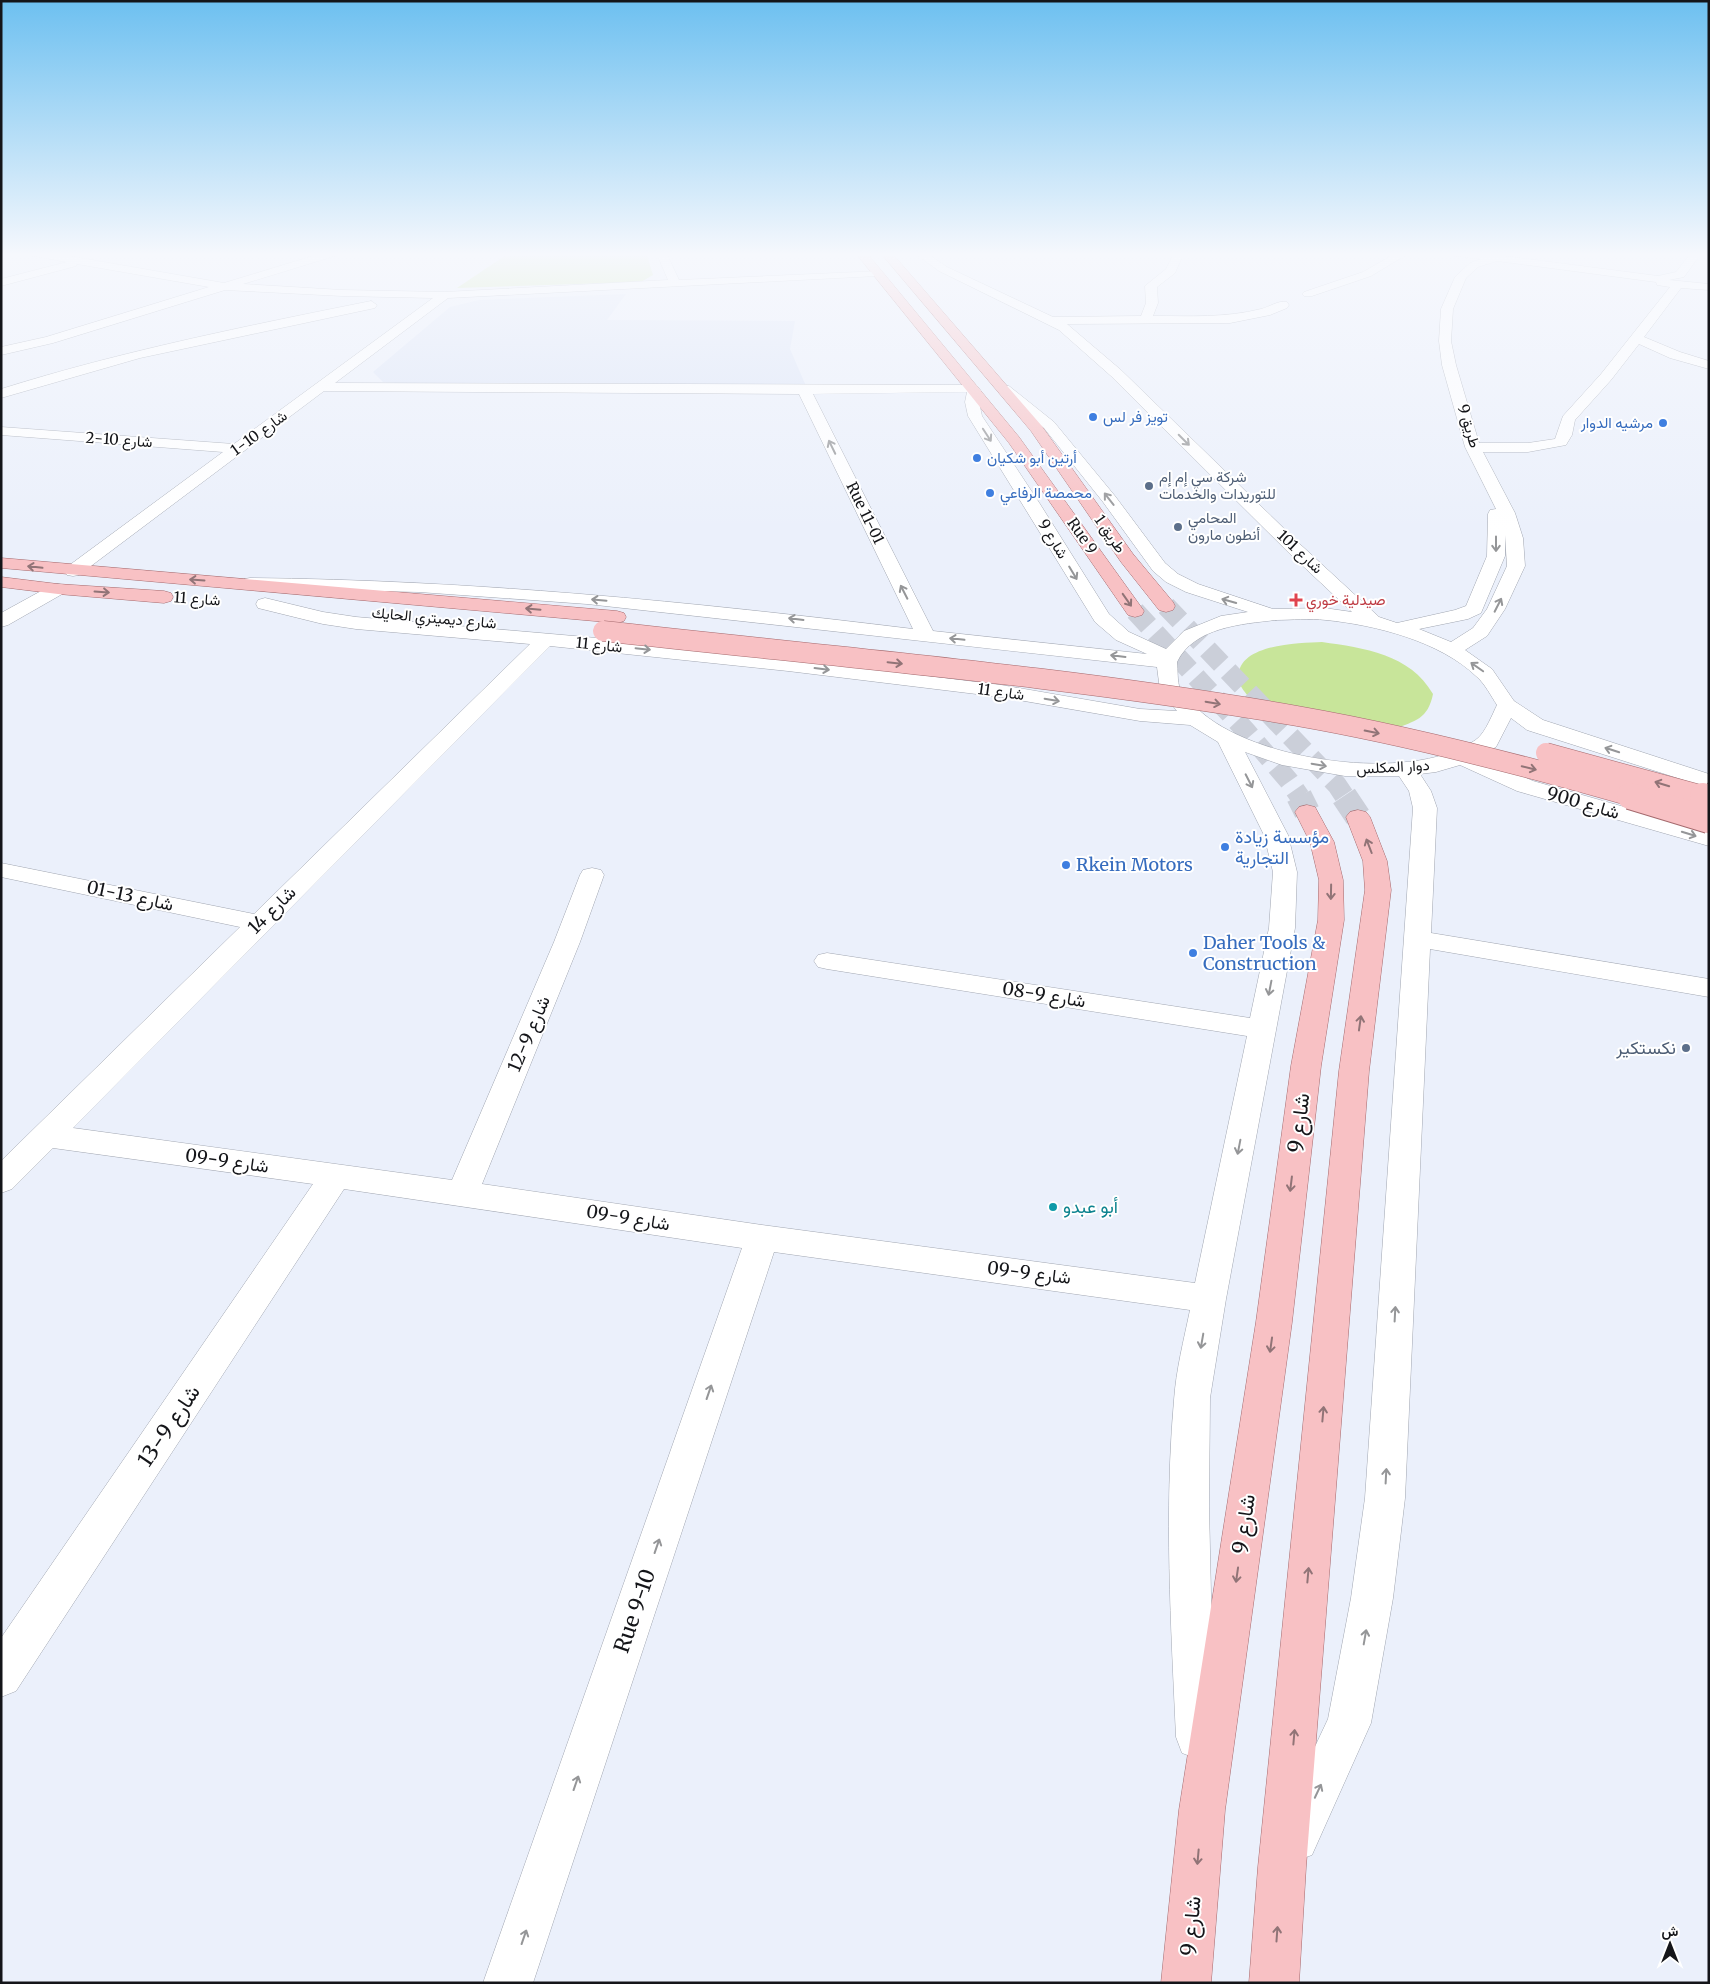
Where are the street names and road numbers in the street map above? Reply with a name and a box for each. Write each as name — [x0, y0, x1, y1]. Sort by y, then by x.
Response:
street label: طريق 9 — [1453, 402, 1485, 450]
street label: شارع 10-1 — [227, 406, 292, 461]
street label: شارع 10-2 — [85, 428, 153, 453]
street label: Rue 11-01 — [842, 479, 889, 547]
street label: طريق 1 — [1090, 511, 1130, 557]
street label: Rue 9 — [1063, 514, 1102, 558]
street label: شارع 9 — [1033, 515, 1073, 563]
street label: شارع 101 — [1272, 526, 1327, 579]
street label: شارع 11 — [173, 587, 221, 612]
street label: شارع ديميتري الحايك — [371, 603, 497, 636]
street label: شارع 11 — [575, 633, 624, 658]
street label: شارع 11 — [976, 679, 1026, 706]
street label: دوار المكلس — [1356, 755, 1430, 779]
street label: شارع 900 — [1544, 781, 1622, 825]
street label: شارع 13-01 — [84, 875, 176, 917]
street label: شارع 14 — [243, 881, 301, 939]
street label: شارع 9-08 — [1001, 977, 1087, 1013]
street label: شارع 9-12 — [502, 992, 556, 1076]
street label: شارع 9 — [1281, 1092, 1317, 1154]
street label: شارع 9-09 — [184, 1143, 270, 1179]
street label: شارع 9-09 — [584, 1200, 672, 1236]
street label: شارع 9-09 — [986, 1256, 1072, 1290]
street label: شارع 9-13 — [131, 1380, 207, 1472]
street label: شارع 9 — [1226, 1492, 1262, 1556]
street label: Rue 9-10 — [608, 1565, 661, 1656]
street label: شارع 9 — [1174, 1895, 1208, 1957]

